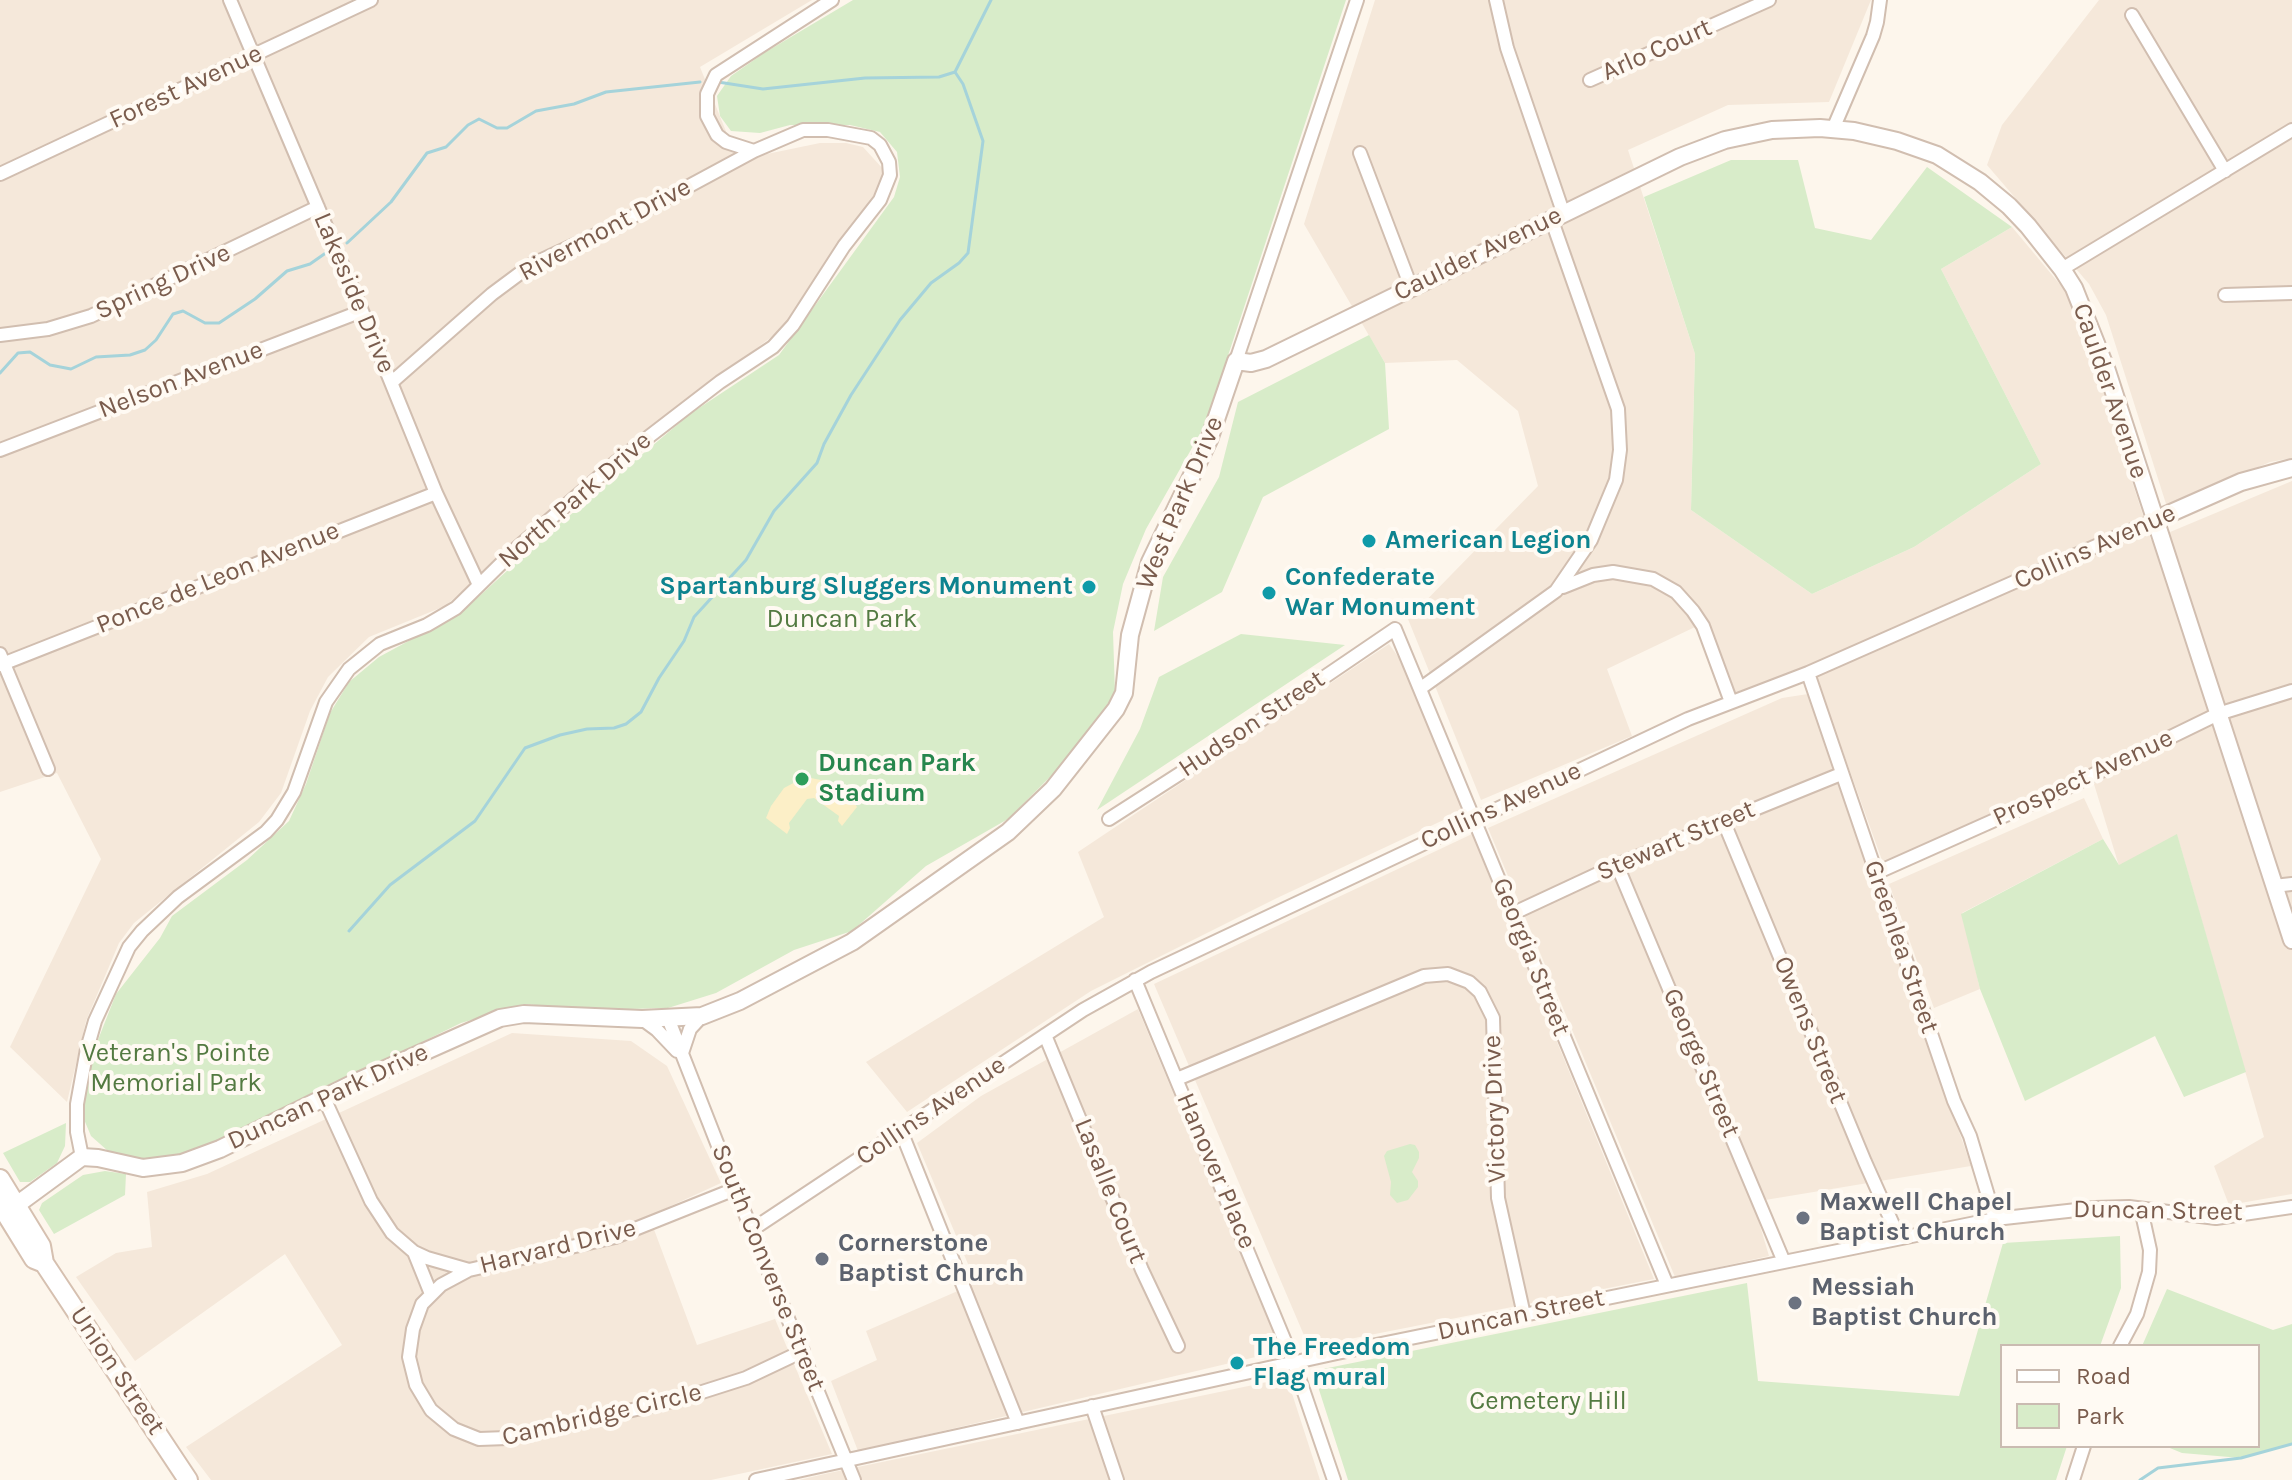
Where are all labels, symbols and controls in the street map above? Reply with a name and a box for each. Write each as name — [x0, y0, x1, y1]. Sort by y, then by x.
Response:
street label: Arlo Court — [1597, 12, 1717, 88]
street label: Forest Avenue — [105, 38, 267, 136]
street label: Rivermont Drive — [514, 172, 696, 288]
street label: Caulder Avenue — [1389, 200, 1567, 308]
street label: Lakeside Drive — [306, 208, 402, 378]
street label: Spring Drive — [91, 237, 235, 327]
street label: Caulder Avenue — [2065, 299, 2155, 483]
street label: Nelson Avenue — [94, 334, 268, 426]
street label: West Park Drive — [1129, 412, 1231, 594]
street label: North Park Drive — [492, 425, 658, 575]
street label: Collins Avenue — [2009, 497, 2181, 597]
street label: Ponce de Leon Avenue — [92, 515, 344, 641]
place label: American Legion — [1385, 525, 1591, 557]
marker: American Legion — [1360, 532, 1378, 550]
place label: Confederate War Monument — [1285, 562, 1475, 624]
place label: Spartanburg Sluggers Monument — [659, 571, 1073, 603]
marker: Spartanburg Sluggers Monument — [1080, 578, 1098, 596]
marker: Confederate War Monument — [1260, 584, 1278, 602]
park label: Duncan Park — [767, 604, 917, 636]
street label: Hudson Street — [1173, 664, 1331, 784]
street label: Prospect Avenue — [1988, 723, 2178, 833]
place label: Duncan Park Stadium — [818, 748, 976, 810]
street label: Collins Avenue — [1416, 755, 1586, 857]
marker: Duncan Park Stadium — [793, 770, 811, 788]
street label: Stewart Street — [1592, 794, 1760, 888]
street label: Greenlea Street — [1857, 856, 1945, 1038]
street label: Georgia Street — [1485, 873, 1577, 1041]
street label: Owens Street — [1766, 952, 1854, 1108]
street label: George Street — [1656, 984, 1746, 1142]
street label: Victory Drive — [1477, 1034, 1513, 1184]
street label: Duncan Park Drive — [223, 1037, 433, 1157]
park label: Veteran's Pointe Memorial Park — [82, 1038, 270, 1100]
street label: Collins Avenue — [850, 1050, 1012, 1172]
street label: Hanover Place — [1169, 1088, 1263, 1254]
street label: Lasalle Court — [1067, 1114, 1153, 1268]
street label: South Converse Street — [704, 1140, 832, 1396]
place label: Maxwell Chapel Baptist Church — [1819, 1187, 2013, 1248]
street label: Duncan Street — [2073, 1194, 2243, 1228]
marker: Maxwell Chapel Baptist Church — [1794, 1209, 1812, 1227]
street label: Harvard Drive — [477, 1212, 639, 1282]
place label: Cornerstone Baptist Church — [838, 1228, 1024, 1290]
marker: Cornerstone Baptist Church — [813, 1250, 831, 1268]
place label: Messiah Baptist Church — [1811, 1272, 1997, 1334]
street label: Duncan Street — [1435, 1282, 1607, 1348]
marker: Messiah Baptist Church — [1786, 1294, 1804, 1312]
street label: Union Street — [63, 1301, 171, 1441]
place label: The Freedom Flag mural — [1253, 1332, 1411, 1394]
legend — [2000, 1344, 2260, 1448]
marker: The Freedom Flag mural — [1228, 1354, 1246, 1372]
text: Road — [2076, 1362, 2131, 1390]
street label: Cambridge Circle — [499, 1377, 705, 1453]
park label: Cemetery Hill — [1469, 1386, 1627, 1418]
text: Park — [2076, 1402, 2125, 1430]

